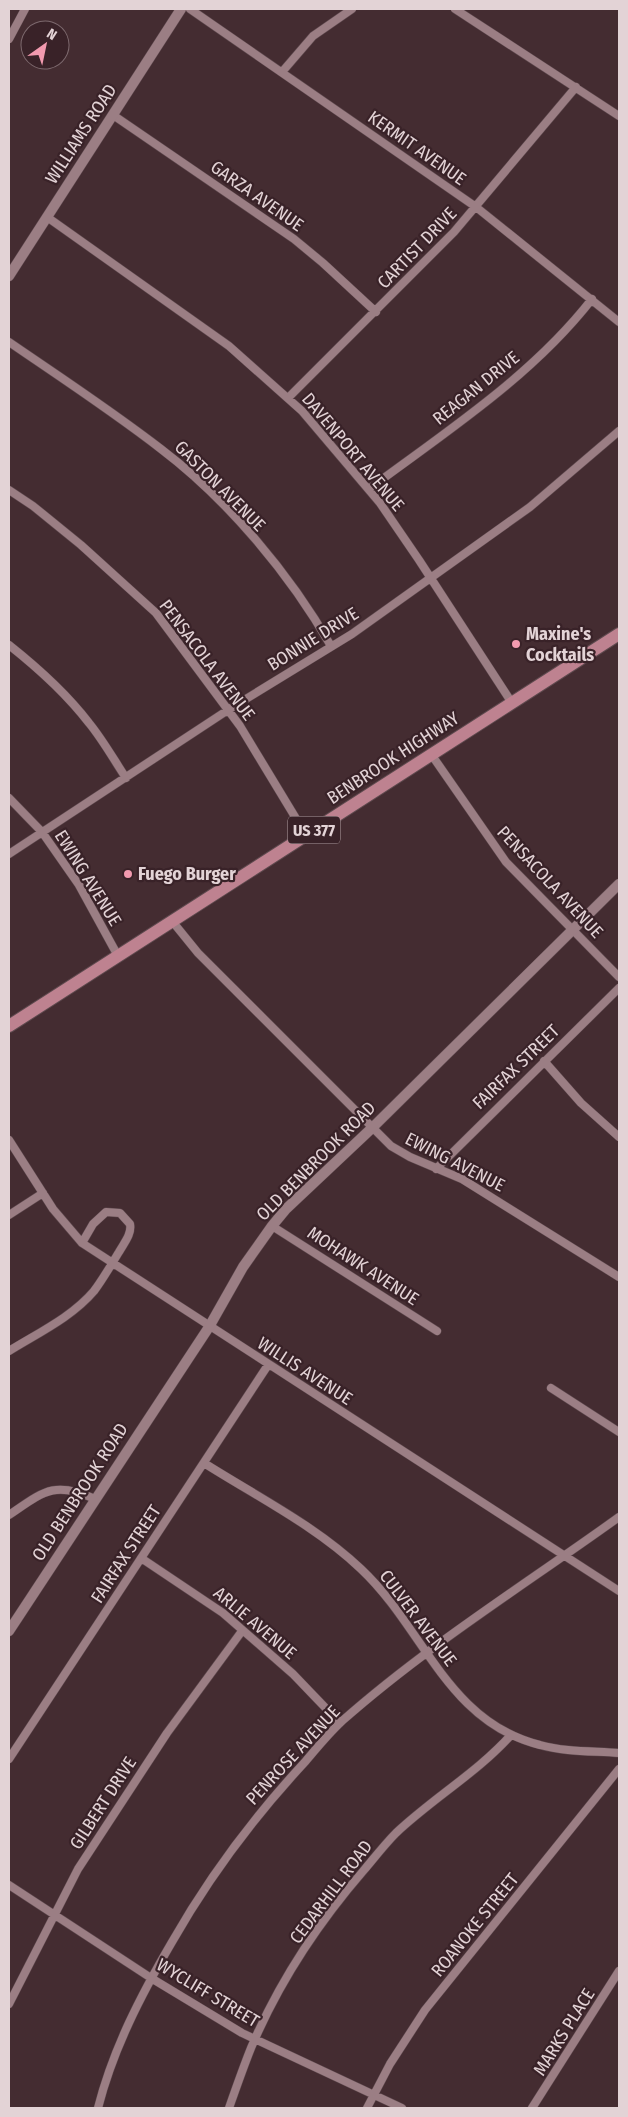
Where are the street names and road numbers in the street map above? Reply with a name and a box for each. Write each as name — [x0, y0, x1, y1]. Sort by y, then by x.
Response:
street label: WILLIAMS ROAD — [41, 80, 121, 188]
street label: KERMIT AVENUE — [364, 106, 470, 190]
street label: GARZA AVENUE — [206, 156, 308, 236]
street label: CARTIST DRIVE — [373, 203, 461, 293]
street label: REAGAN DRIVE — [428, 346, 524, 430]
street label: DAVENPORT AVENUE — [297, 388, 409, 516]
street label: GASTON AVENUE — [170, 436, 270, 536]
street label: PENSACOLA AVENUE — [154, 595, 260, 725]
street label: BONNIE DRIVE — [264, 602, 362, 676]
street label: BENBROOK HIGHWAY — [323, 707, 463, 809]
road number: US 377 — [288, 816, 340, 844]
street label: PENSACOLA AVENUE — [492, 821, 608, 943]
street label: EWING AVENUE — [50, 826, 126, 930]
street label: FAIRFAX STREET — [468, 1020, 565, 1114]
street label: OLD BENBROOK ROAD — [252, 1097, 380, 1225]
street label: EWING AVENUE — [401, 1127, 509, 1197]
street label: MOHAWK AVENUE — [303, 1222, 423, 1310]
street label: WILLIS AVENUE — [253, 1332, 357, 1410]
street label: OLD BENBROOK ROAD — [27, 1419, 133, 1565]
street label: FAIRFAX STREET — [86, 1500, 166, 1607]
street label: CULVER AVENUE — [375, 1566, 461, 1670]
street label: ARLIE AVENUE — [209, 1582, 301, 1664]
street label: PENROSE AVENUE — [241, 1701, 345, 1809]
street label: GILBERT DRIVE — [65, 1753, 141, 1853]
street label: CEDARHILL ROAD — [285, 1836, 377, 1948]
street label: ROANOKE STREET — [427, 1868, 524, 1981]
street label: WYCLIFF STREET — [153, 1954, 264, 2033]
street label: MARKS PLACE — [528, 1984, 600, 2080]

